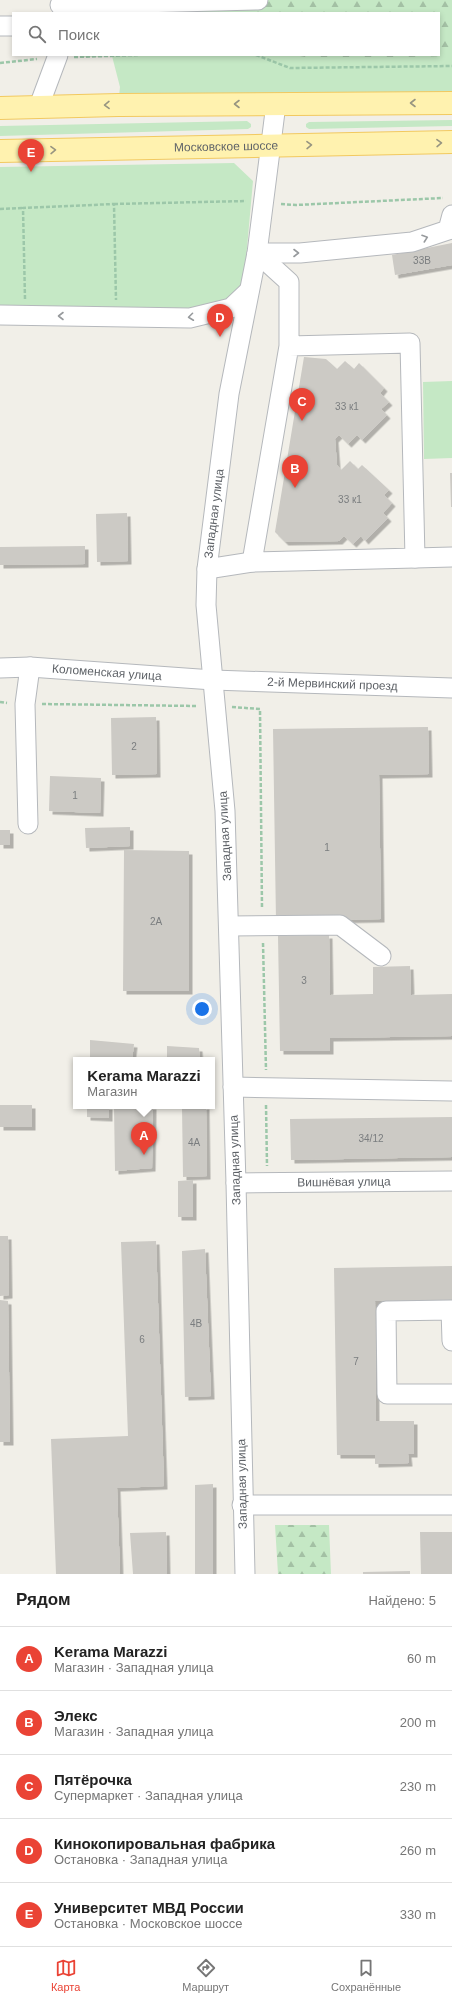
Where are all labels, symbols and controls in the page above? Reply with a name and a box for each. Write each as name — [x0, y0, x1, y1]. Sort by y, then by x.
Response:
search box — [12, 12, 440, 56]
icon: search — [26, 23, 48, 45]
text: Поиск — [58, 26, 100, 43]
one-way arrow — [410, 99, 416, 107]
one-way arrow — [234, 100, 240, 108]
one-way arrow — [104, 101, 110, 109]
street label: Московское шоссе — [174, 138, 279, 155]
one-way arrow — [436, 138, 442, 147]
pin: E — [18, 139, 44, 172]
one-way arrow — [306, 141, 312, 150]
one-way arrow — [50, 146, 56, 154]
one-way arrow — [421, 234, 428, 243]
one-way arrow — [293, 249, 299, 257]
house number: 33В — [413, 255, 431, 266]
pin: D — [207, 304, 233, 337]
one-way arrow — [58, 312, 64, 320]
one-way arrow — [187, 312, 194, 321]
pin: C — [289, 388, 315, 421]
house number: 33 к1 — [335, 401, 359, 412]
pin: B — [282, 455, 308, 488]
street label: Западная улица — [201, 468, 227, 559]
house number: 33 к1 — [338, 494, 362, 505]
street label: Коломенская улица — [51, 662, 162, 683]
street label: 2-й Мервинский проезд — [267, 675, 398, 693]
house number: 2 — [131, 741, 137, 752]
house number: 1 — [72, 790, 78, 801]
street label: Западная улица — [216, 790, 234, 881]
house number: 1 — [324, 842, 330, 853]
house number: 2А — [150, 916, 162, 927]
house number: 3 — [301, 975, 307, 986]
your location — [192, 999, 212, 1019]
popup — [73, 1057, 215, 1109]
text: Kerama Marazzi — [87, 1067, 201, 1084]
text: Магазин — [87, 1084, 137, 1099]
street label: Западная улица — [226, 1114, 244, 1205]
pin: A — [131, 1122, 157, 1155]
house number: 34/12 — [358, 1133, 384, 1144]
house number: 4А — [188, 1137, 200, 1148]
street label: Вишнёвая улица — [297, 1175, 391, 1189]
house number: 4В — [190, 1318, 202, 1329]
house number: 6 — [139, 1334, 145, 1345]
house number: 7 — [353, 1356, 359, 1367]
street label: Западная улица — [234, 1438, 250, 1529]
text: Рядом — [16, 1590, 71, 1609]
text: Найдено: 5 — [368, 1593, 436, 1608]
text: Kerama Marazzi — [54, 1643, 167, 1660]
text: A — [24, 1651, 34, 1666]
text: 60 m — [407, 1651, 436, 1666]
text: Магазин · Западная улица — [54, 1660, 213, 1675]
text: Элекс — [54, 1707, 98, 1724]
text: B — [24, 1715, 34, 1730]
text: 200 m — [400, 1715, 436, 1730]
text: Магазин · Западная улица — [54, 1724, 213, 1739]
text: Пятёрочка — [54, 1771, 132, 1788]
text: C — [24, 1779, 34, 1794]
text: 230 m — [400, 1779, 436, 1794]
text: Супермаркет · Западная улица — [54, 1788, 243, 1803]
text: Кинокопировальная фабрика — [54, 1835, 275, 1852]
text: D — [24, 1843, 34, 1858]
text: 260 m — [400, 1843, 436, 1858]
text: Остановка · Западная улица — [54, 1852, 227, 1867]
text: Университет МВД России — [54, 1899, 244, 1916]
text: E — [25, 1907, 33, 1922]
text: 330 m — [400, 1907, 436, 1922]
text: Остановка · Московское шоссе — [54, 1916, 243, 1931]
tab: Карта — [51, 1957, 80, 1993]
tab: Маршрут — [182, 1957, 229, 1993]
tab: Сохранённые — [331, 1957, 401, 1993]

